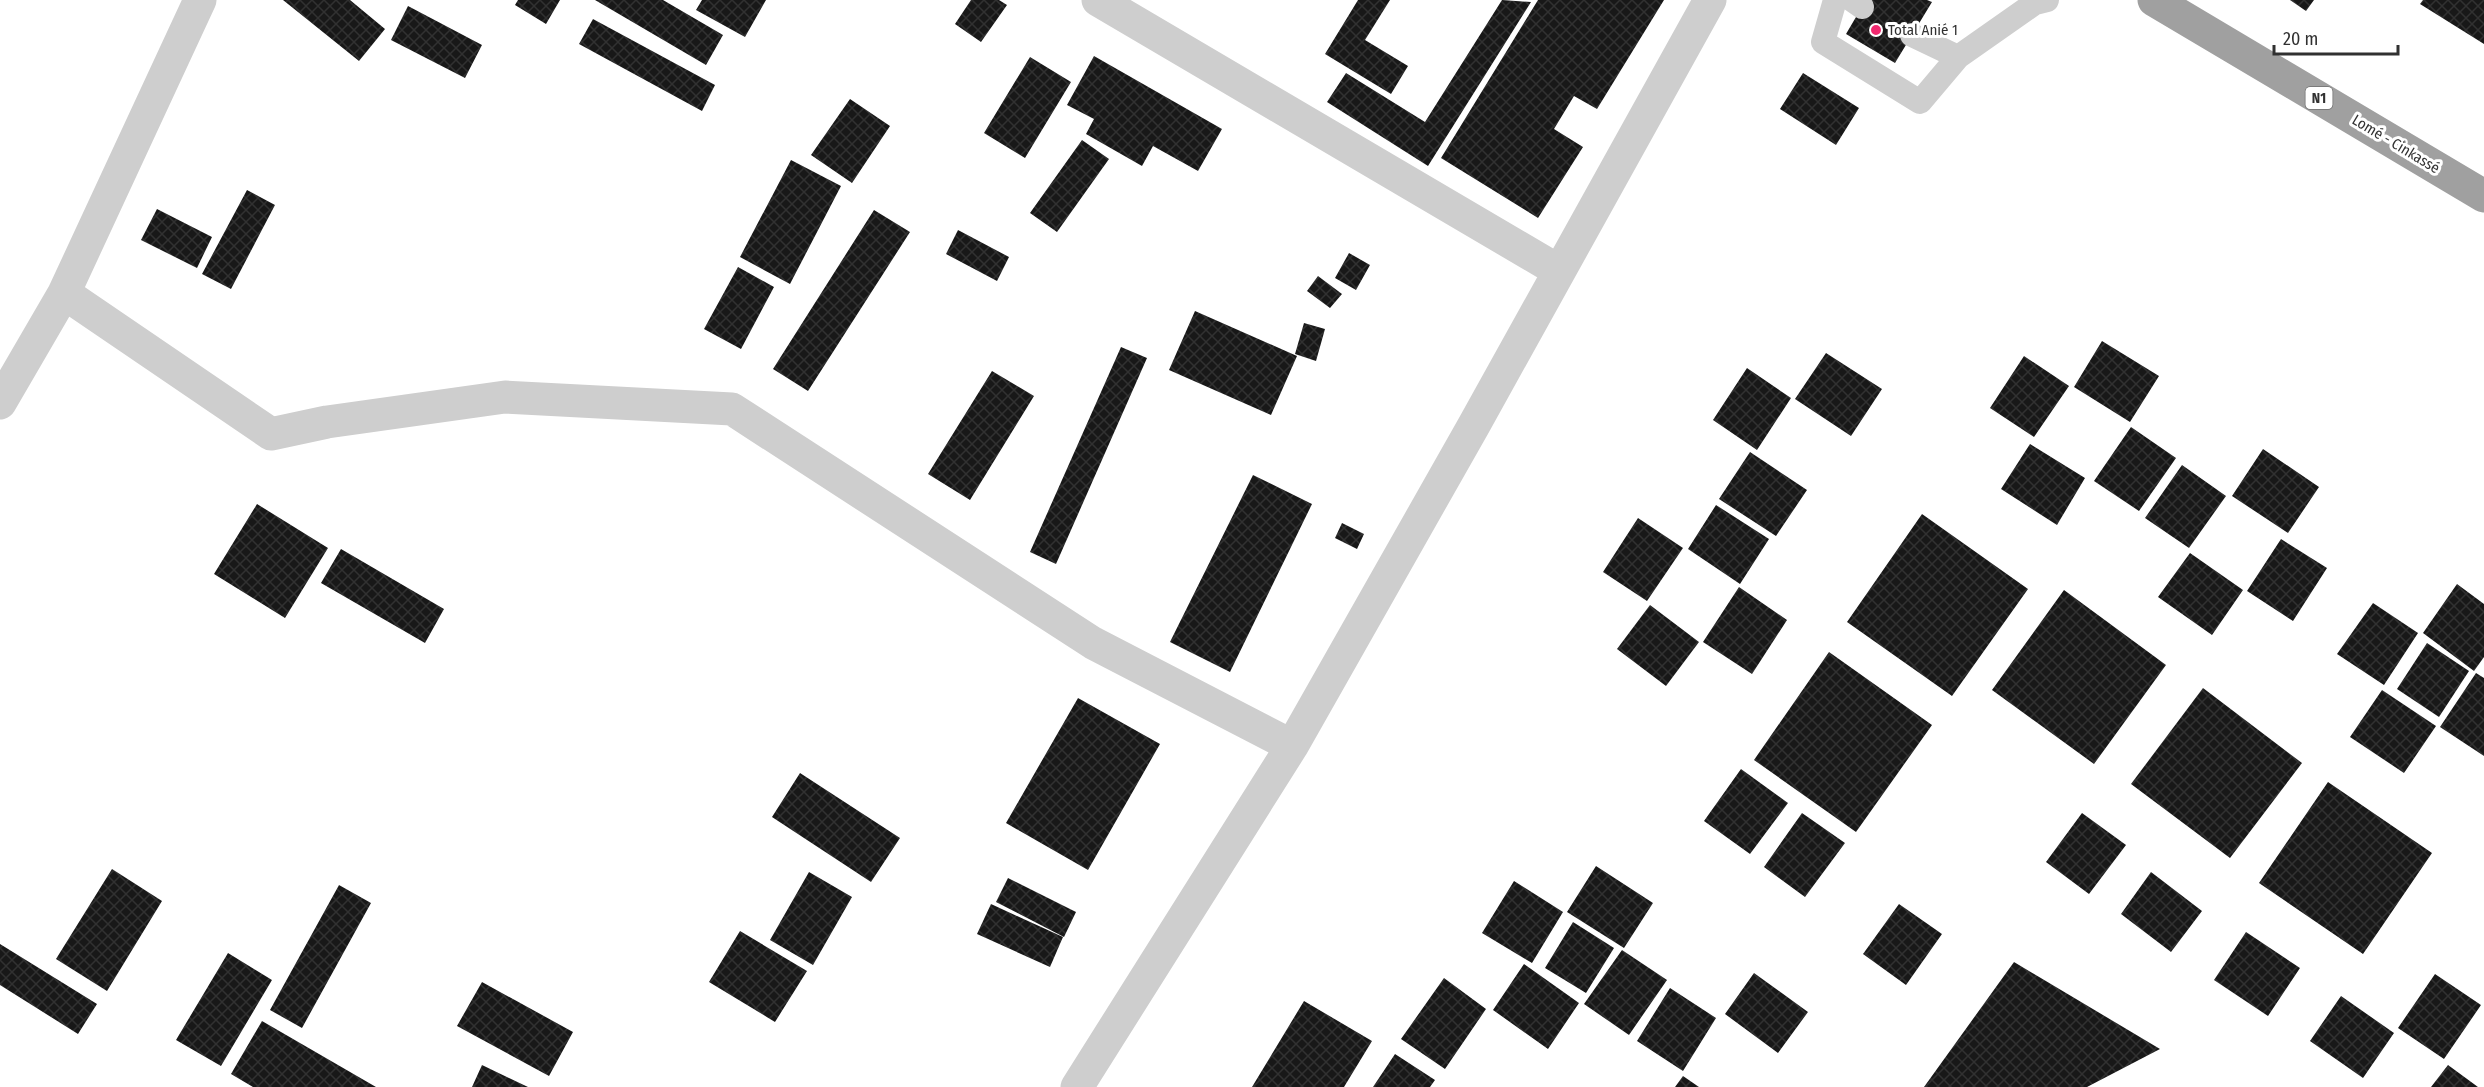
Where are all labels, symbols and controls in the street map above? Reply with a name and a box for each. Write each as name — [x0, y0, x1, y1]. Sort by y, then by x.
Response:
scale bar — [2274, 18, 2398, 56]
place label: Total Anié 1 — [1888, 21, 1958, 39]
marker: Total Anié 1 — [1869, 23, 1883, 37]
text: 20 m — [2283, 28, 2318, 50]
road number: N1 — [2306, 87, 2332, 109]
street label: Lomé - Cinkassé — [2349, 111, 2443, 177]

